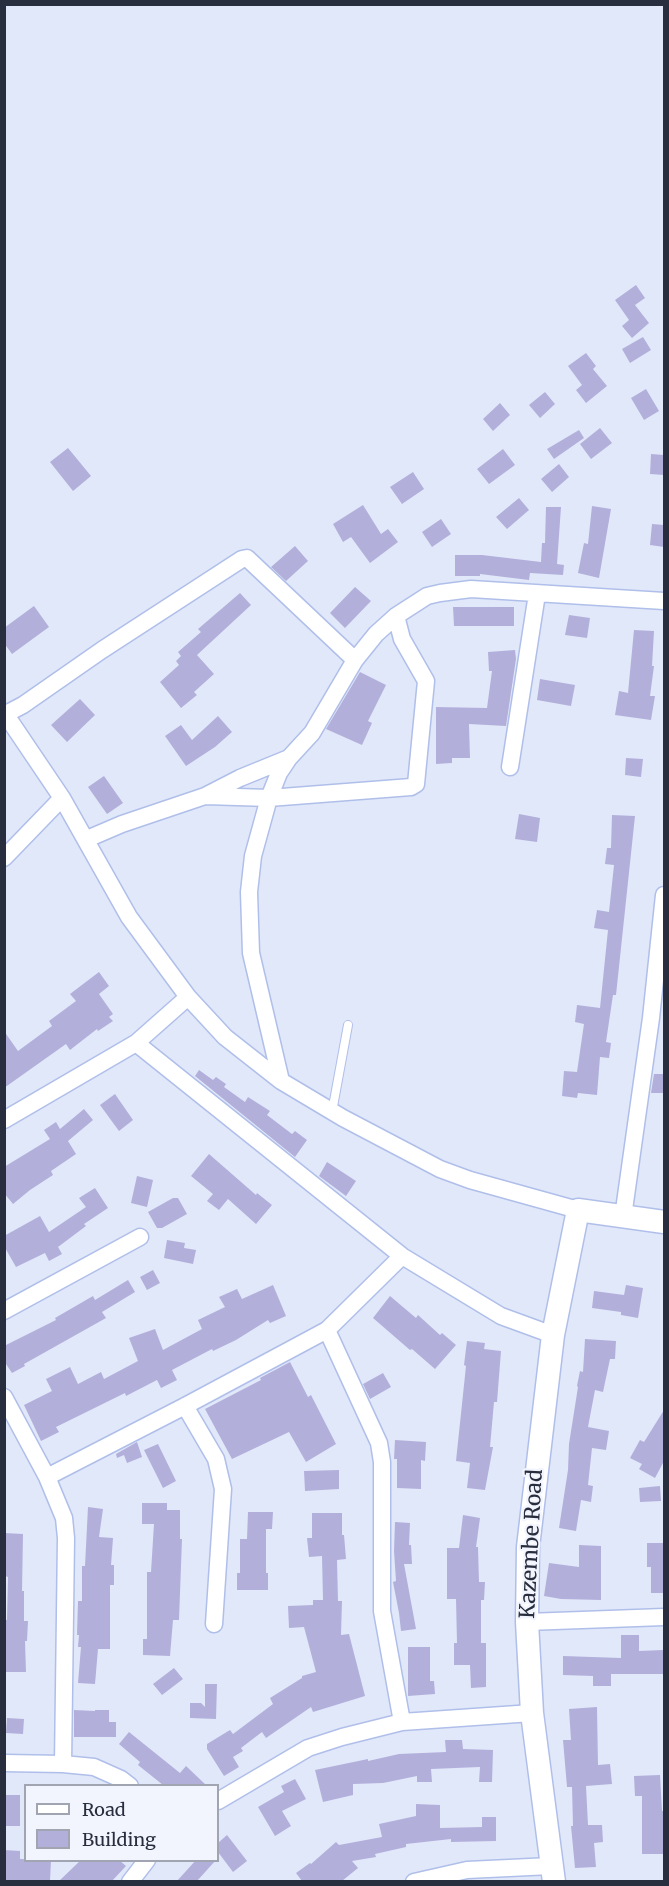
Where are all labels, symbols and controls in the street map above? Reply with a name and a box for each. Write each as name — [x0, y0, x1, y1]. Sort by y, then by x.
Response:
street label: Kazembe Road — [516, 1469, 548, 1619]
legend — [24, 1784, 219, 1862]
text: Road — [82, 1798, 126, 1821]
text: Building — [82, 1828, 156, 1851]

